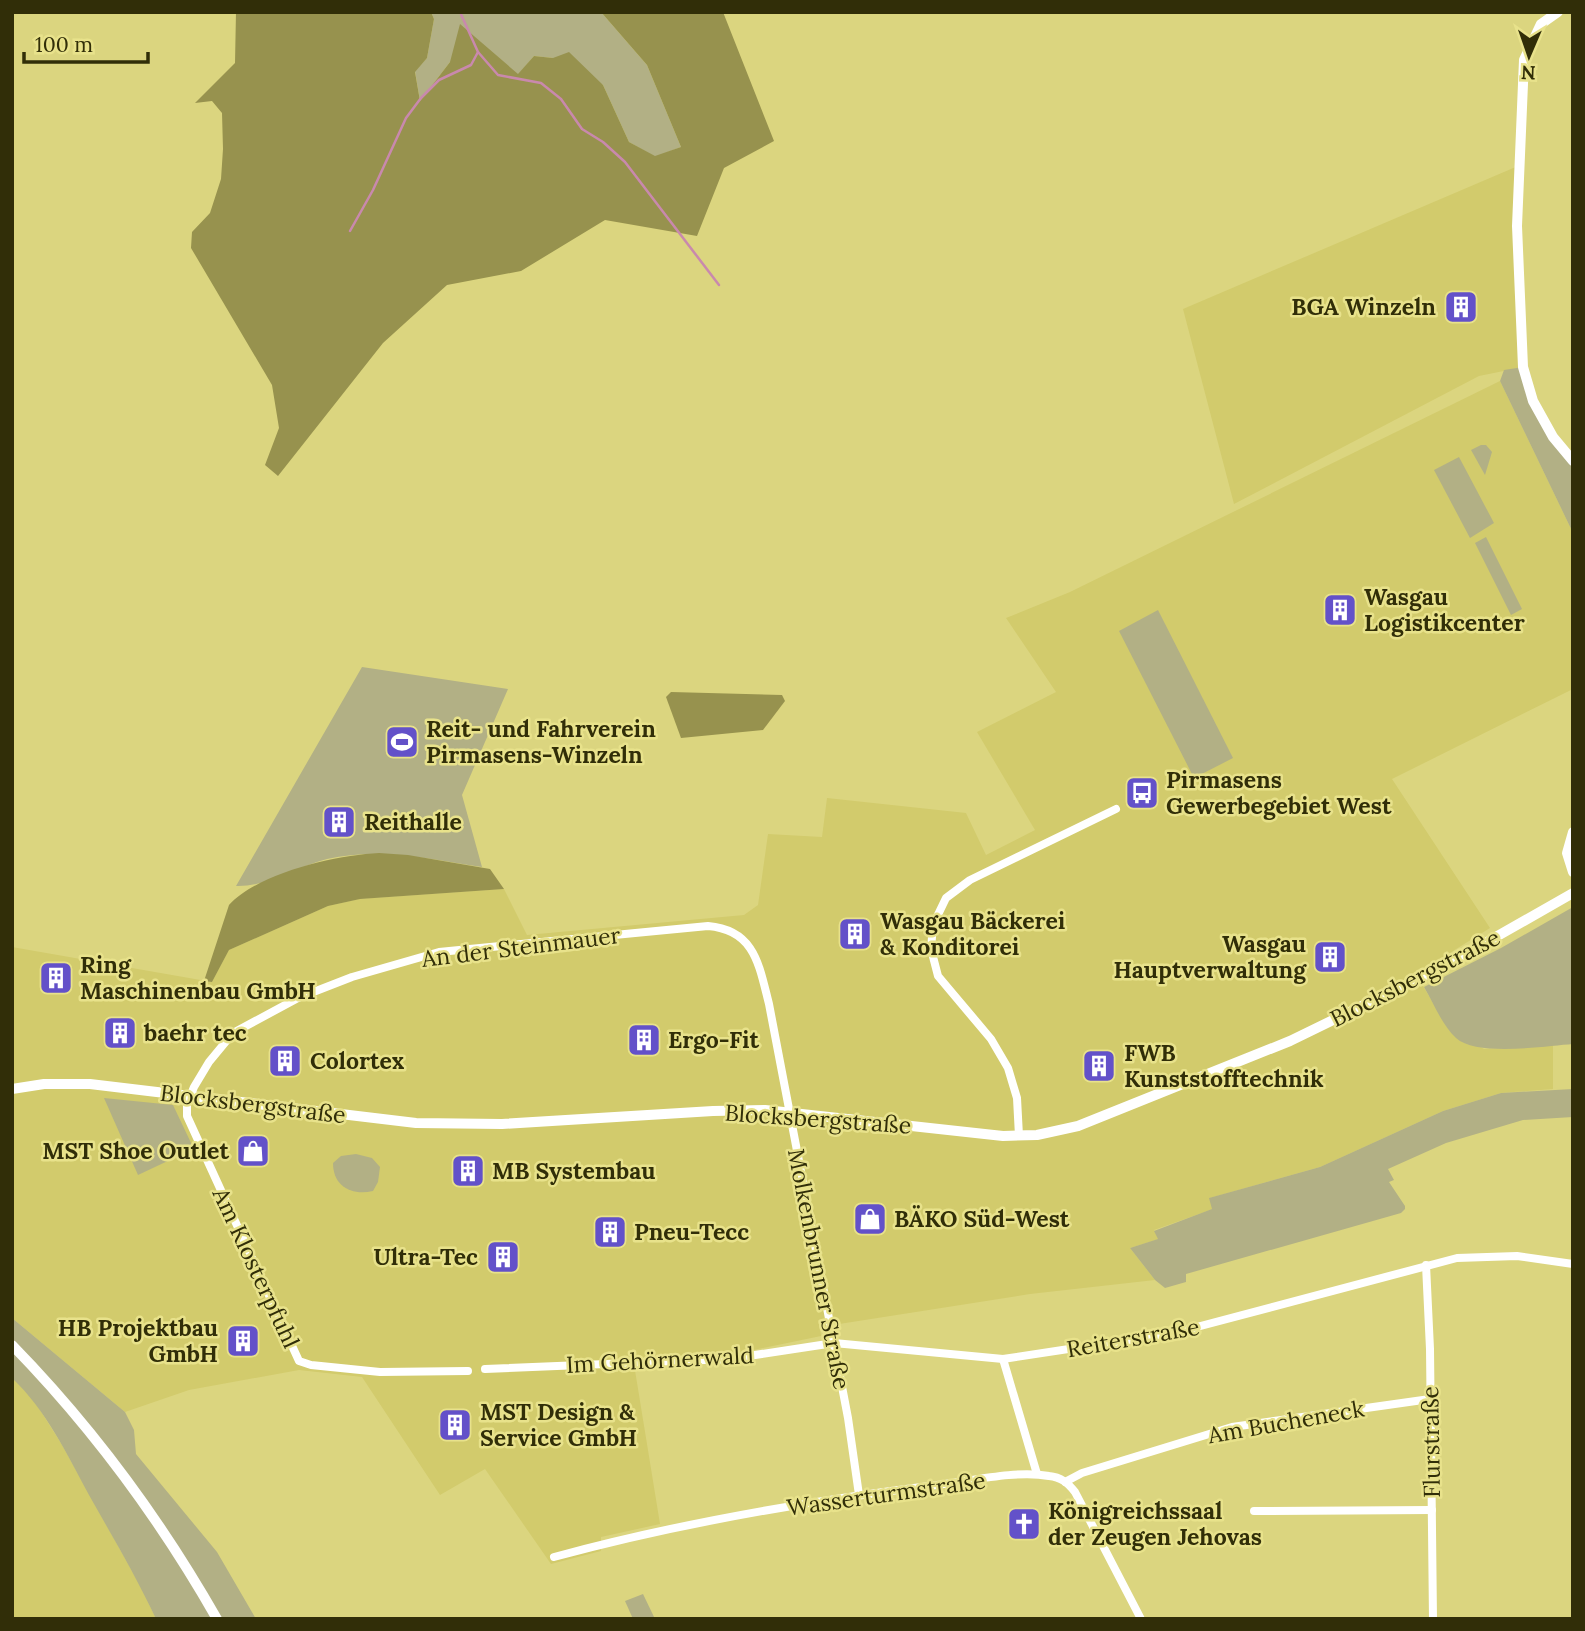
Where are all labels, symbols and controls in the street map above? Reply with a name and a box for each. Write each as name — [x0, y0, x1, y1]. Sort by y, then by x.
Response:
scale bar — [24, 21, 149, 65]
north arrow — [1494, 21, 1564, 91]
text: 100 m — [35, 31, 93, 58]
text: N — [1520, 61, 1536, 85]
building icon: BGA Winzeln — [1442, 288, 1480, 326]
place label: BGA Winzeln — [1291, 292, 1436, 321]
place label: Wasgau Logistikcenter — [1364, 582, 1525, 637]
building icon: Wasgau Logistikcenter — [1321, 591, 1359, 629]
place label: Reit- und Fahrverein Pirmasens-Winzeln — [426, 714, 656, 769]
sports icon: Reit- und Fahrverein Pirmasens-Winzeln — [383, 723, 421, 761]
place label: Pirmasens Gewerbegebiet West — [1166, 765, 1392, 820]
bus stop icon: Pirmasens Gewerbegebiet West — [1123, 774, 1161, 812]
building icon: Reithalle — [320, 803, 358, 841]
place label: Reithalle — [364, 807, 462, 836]
place label: Wasgau Bäckerei & Konditorei — [880, 906, 1065, 961]
building icon: Wasgau Bäckerei & Konditorei — [836, 915, 874, 953]
street label: An der Steinmauer — [419, 920, 622, 973]
street label: Blocksbergstraße — [1325, 922, 1505, 1033]
place label: Wasgau Hauptverwaltung — [1114, 929, 1307, 984]
building icon: Wasgau Hauptverwaltung — [1311, 938, 1349, 976]
place label: Ring Maschinenbau GmbH — [80, 950, 316, 1005]
building icon: Ring Maschinenbau GmbH — [37, 959, 75, 997]
building icon: baehr tec — [101, 1014, 139, 1052]
place label: baehr tec — [143, 1018, 247, 1047]
building icon: Ergo-Fit — [625, 1021, 663, 1059]
place label: Ergo-Fit — [668, 1025, 759, 1054]
place label: FWB Kunststofftechnik — [1124, 1038, 1324, 1093]
building icon: Colortex — [266, 1042, 304, 1080]
place label: Colortex — [310, 1046, 405, 1075]
building icon: FWB Kunststofftechnik — [1080, 1047, 1118, 1085]
street label: Blocksbergstraße — [159, 1078, 348, 1129]
street label: Blocksbergstraße — [724, 1098, 912, 1139]
shop icon: MST Shoe Outlet — [234, 1132, 272, 1170]
place label: MST Shoe Outlet — [42, 1136, 229, 1165]
street label: Molkenbrunner Straße — [782, 1146, 857, 1392]
building icon: MB Systembau — [449, 1152, 487, 1190]
place label: MB Systembau — [492, 1156, 655, 1185]
street label: Am Klosterpfuhl — [206, 1182, 306, 1353]
shop icon: BÄKO Süd-West — [851, 1200, 889, 1238]
place label: BÄKO Süd-West — [894, 1204, 1070, 1233]
building icon: Pneu-Tecc — [591, 1213, 629, 1251]
place label: Pneu-Tecc — [634, 1217, 749, 1246]
building icon: Ultra-Tec — [484, 1238, 522, 1276]
place label: Ultra-Tec — [374, 1242, 478, 1271]
street label: Reiterstraße — [1064, 1312, 1202, 1363]
place label: HB Projektbau GmbH — [58, 1313, 218, 1368]
building icon: HB Projektbau GmbH — [224, 1322, 262, 1360]
street label: Im Gehörnerwald — [565, 1340, 755, 1379]
street label: Flurstraße — [1415, 1386, 1446, 1498]
street label: Am Bucheneck — [1204, 1393, 1367, 1450]
place label: MST Design & Service GmbH — [480, 1397, 637, 1452]
building icon: MST Design & Service GmbH — [436, 1406, 474, 1444]
street label: Wasserturmstraße — [785, 1465, 987, 1522]
place label: Königreichssaal der Zeugen Jehovas — [1048, 1496, 1262, 1551]
church icon: Königreichssaal der Zeugen Jehovas — [1005, 1505, 1043, 1543]

